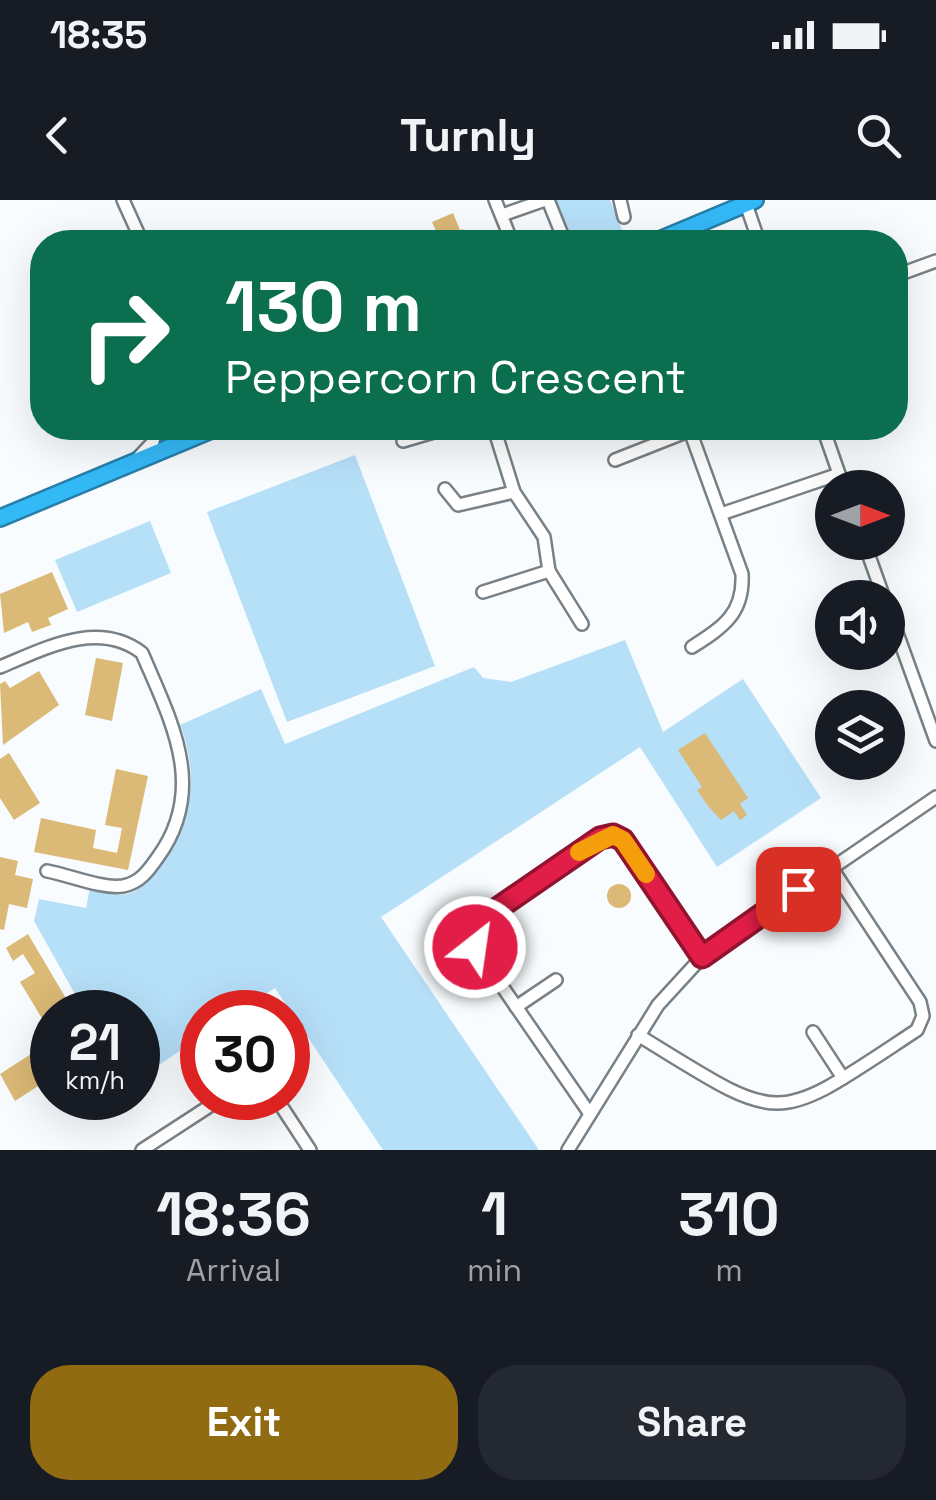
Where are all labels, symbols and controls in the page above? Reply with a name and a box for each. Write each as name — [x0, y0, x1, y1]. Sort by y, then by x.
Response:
text: 18:35 — [50, 11, 147, 59]
text: Turnly — [400, 107, 536, 164]
icon: back — [30, 108, 85, 163]
icon: search — [851, 108, 906, 163]
text: 130 m — [225, 262, 422, 351]
icon: right — [60, 270, 190, 400]
text: Peppercorn Crescent — [225, 349, 686, 406]
north arrow — [815, 470, 905, 560]
map controls — [815, 470, 905, 780]
button: sound — [815, 580, 905, 670]
button: layers — [815, 690, 905, 780]
pin — [756, 847, 841, 932]
icon: arrive — [771, 862, 826, 917]
position arrow — [423, 895, 527, 999]
speed limit sign: 30 — [180, 990, 310, 1120]
text: 21 — [69, 1011, 121, 1075]
text: km/h — [65, 1064, 125, 1096]
text: 18:36 — [156, 1176, 311, 1253]
text: 1 — [481, 1176, 508, 1253]
text: 310 — [678, 1176, 780, 1253]
text: Arrival — [186, 1250, 281, 1290]
text: min — [467, 1250, 522, 1290]
text: m — [715, 1250, 743, 1290]
button: Exit — [30, 1365, 458, 1480]
button: Share — [478, 1365, 906, 1480]

